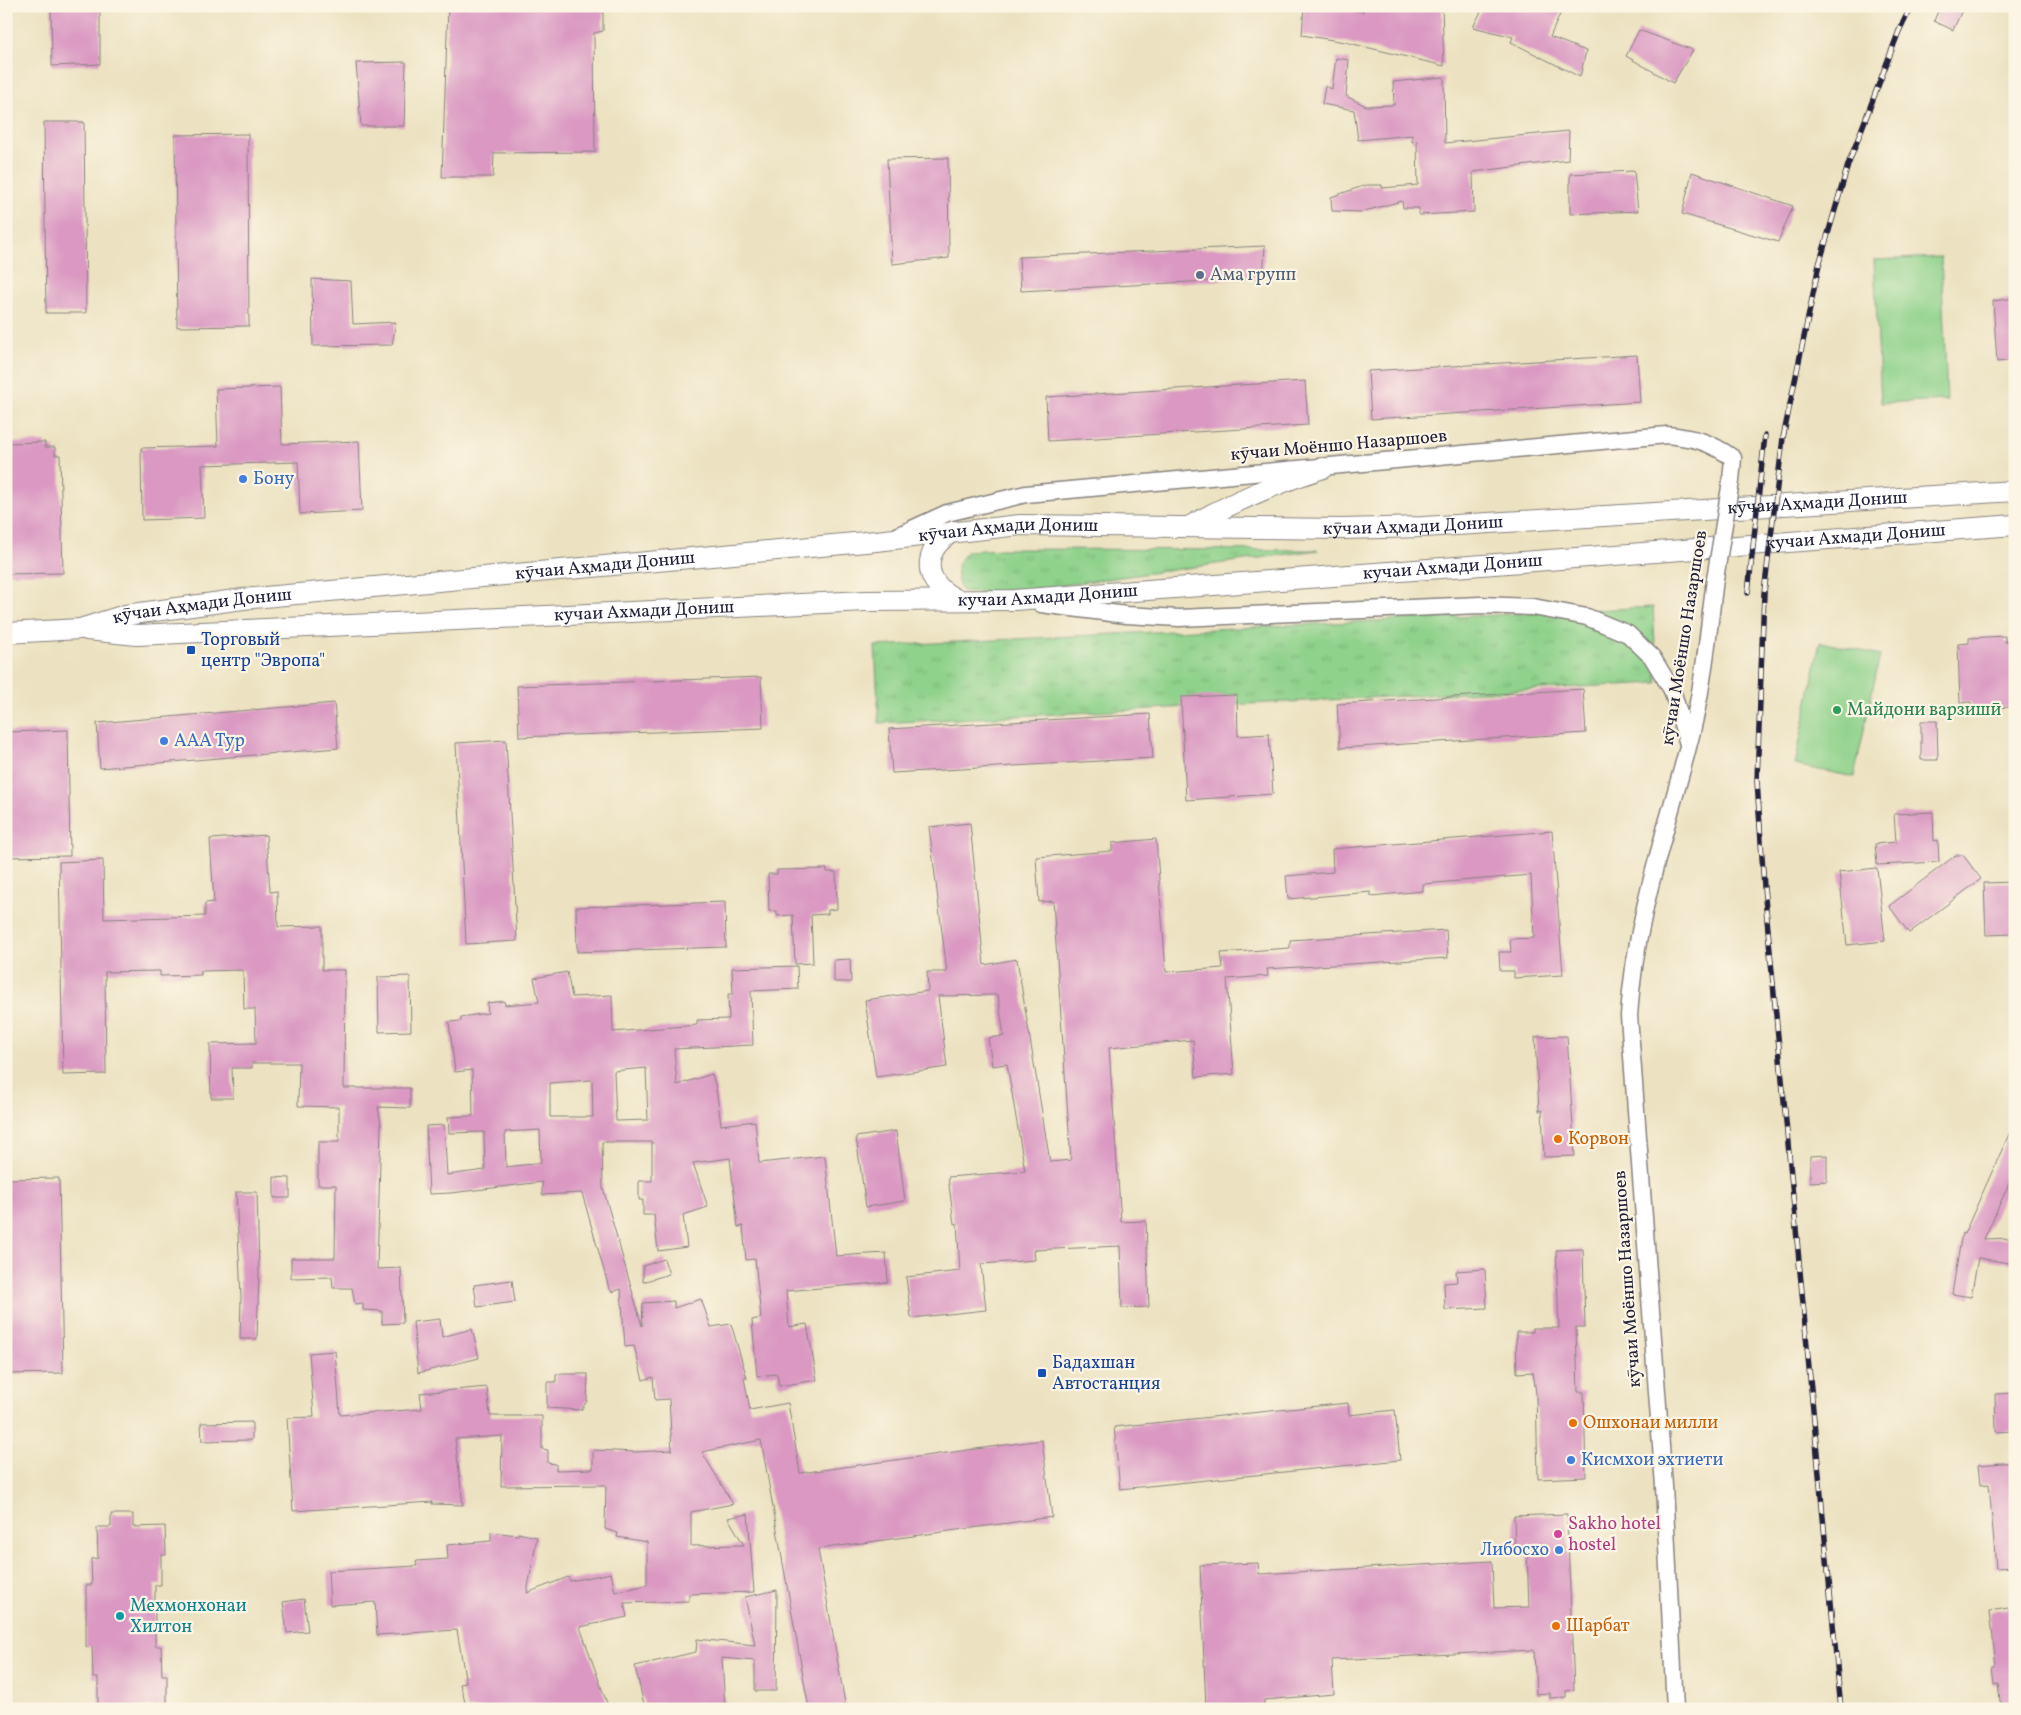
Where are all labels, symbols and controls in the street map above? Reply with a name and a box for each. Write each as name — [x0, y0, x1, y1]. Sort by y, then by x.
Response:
place label: Ама групп — [1210, 263, 1296, 288]
marker: Ама групп — [1194, 269, 1206, 281]
street label: кӯчаи Моёншо Назаршоев — [1230, 424, 1448, 468]
place label: Бону — [253, 467, 294, 492]
marker: Бону — [237, 473, 249, 485]
street label: кӯчаи Аҳмади Дониш — [1727, 485, 1908, 521]
street label: кӯчаи Аҳмади Дониш — [1323, 510, 1504, 542]
street label: кӯчаи Аҳмади Дониш — [917, 512, 1099, 549]
street label: кучаи Ахмади Дониш — [1765, 518, 1947, 556]
street label: кӯчаи Моёншо Назаршоев — [1656, 529, 1714, 747]
street label: кӯчаи Аҳмади Дониш — [514, 545, 696, 586]
street label: кучаи Ахмади Дониш — [1362, 548, 1544, 586]
street label: кучаи Ахмади Дониш — [958, 578, 1139, 613]
street label: кӯчаи Аҳмади Дониш — [109, 582, 293, 631]
street label: кучаи Ахмади Дониш — [554, 595, 735, 628]
place label: Торговый центр "Эвропа" — [201, 628, 325, 674]
marker: Торговый центр "Эвропа" — [185, 644, 197, 656]
place label: Майдони варзишӣ — [1847, 698, 2002, 723]
marker: Майдони варзишӣ — [1831, 704, 1843, 716]
place label: ААА Тур — [174, 729, 245, 754]
marker: ААА Тур — [158, 735, 170, 747]
place label: Корвон — [1568, 1127, 1629, 1152]
marker: Корвон — [1552, 1133, 1564, 1145]
street label: кӯчаи Моёншо Назаршоев — [1608, 1170, 1648, 1388]
place label: Бадахшан Автостанция — [1052, 1351, 1160, 1397]
marker: Бадахшан Автостанция — [1036, 1367, 1048, 1379]
place label: Ошхонаи милли — [1583, 1411, 1718, 1436]
marker: Ошхонаи милли — [1567, 1417, 1579, 1429]
place label: Кисмхои эхтиети — [1581, 1448, 1723, 1473]
marker: Кисмхои эхтиети — [1565, 1454, 1577, 1466]
place label: Sakho hotel hostel — [1568, 1512, 1661, 1558]
marker: Sakho hotel hostel — [1552, 1528, 1564, 1540]
place label: Либосхо — [1480, 1538, 1549, 1563]
marker: Либосхо — [1553, 1544, 1565, 1556]
place label: Мехмонхонаи Хилтон — [130, 1594, 247, 1640]
marker: Мехмонхонаи Хилтон — [114, 1610, 126, 1622]
place label: Шарбат — [1566, 1614, 1630, 1639]
marker: Шарбат — [1550, 1620, 1562, 1632]

